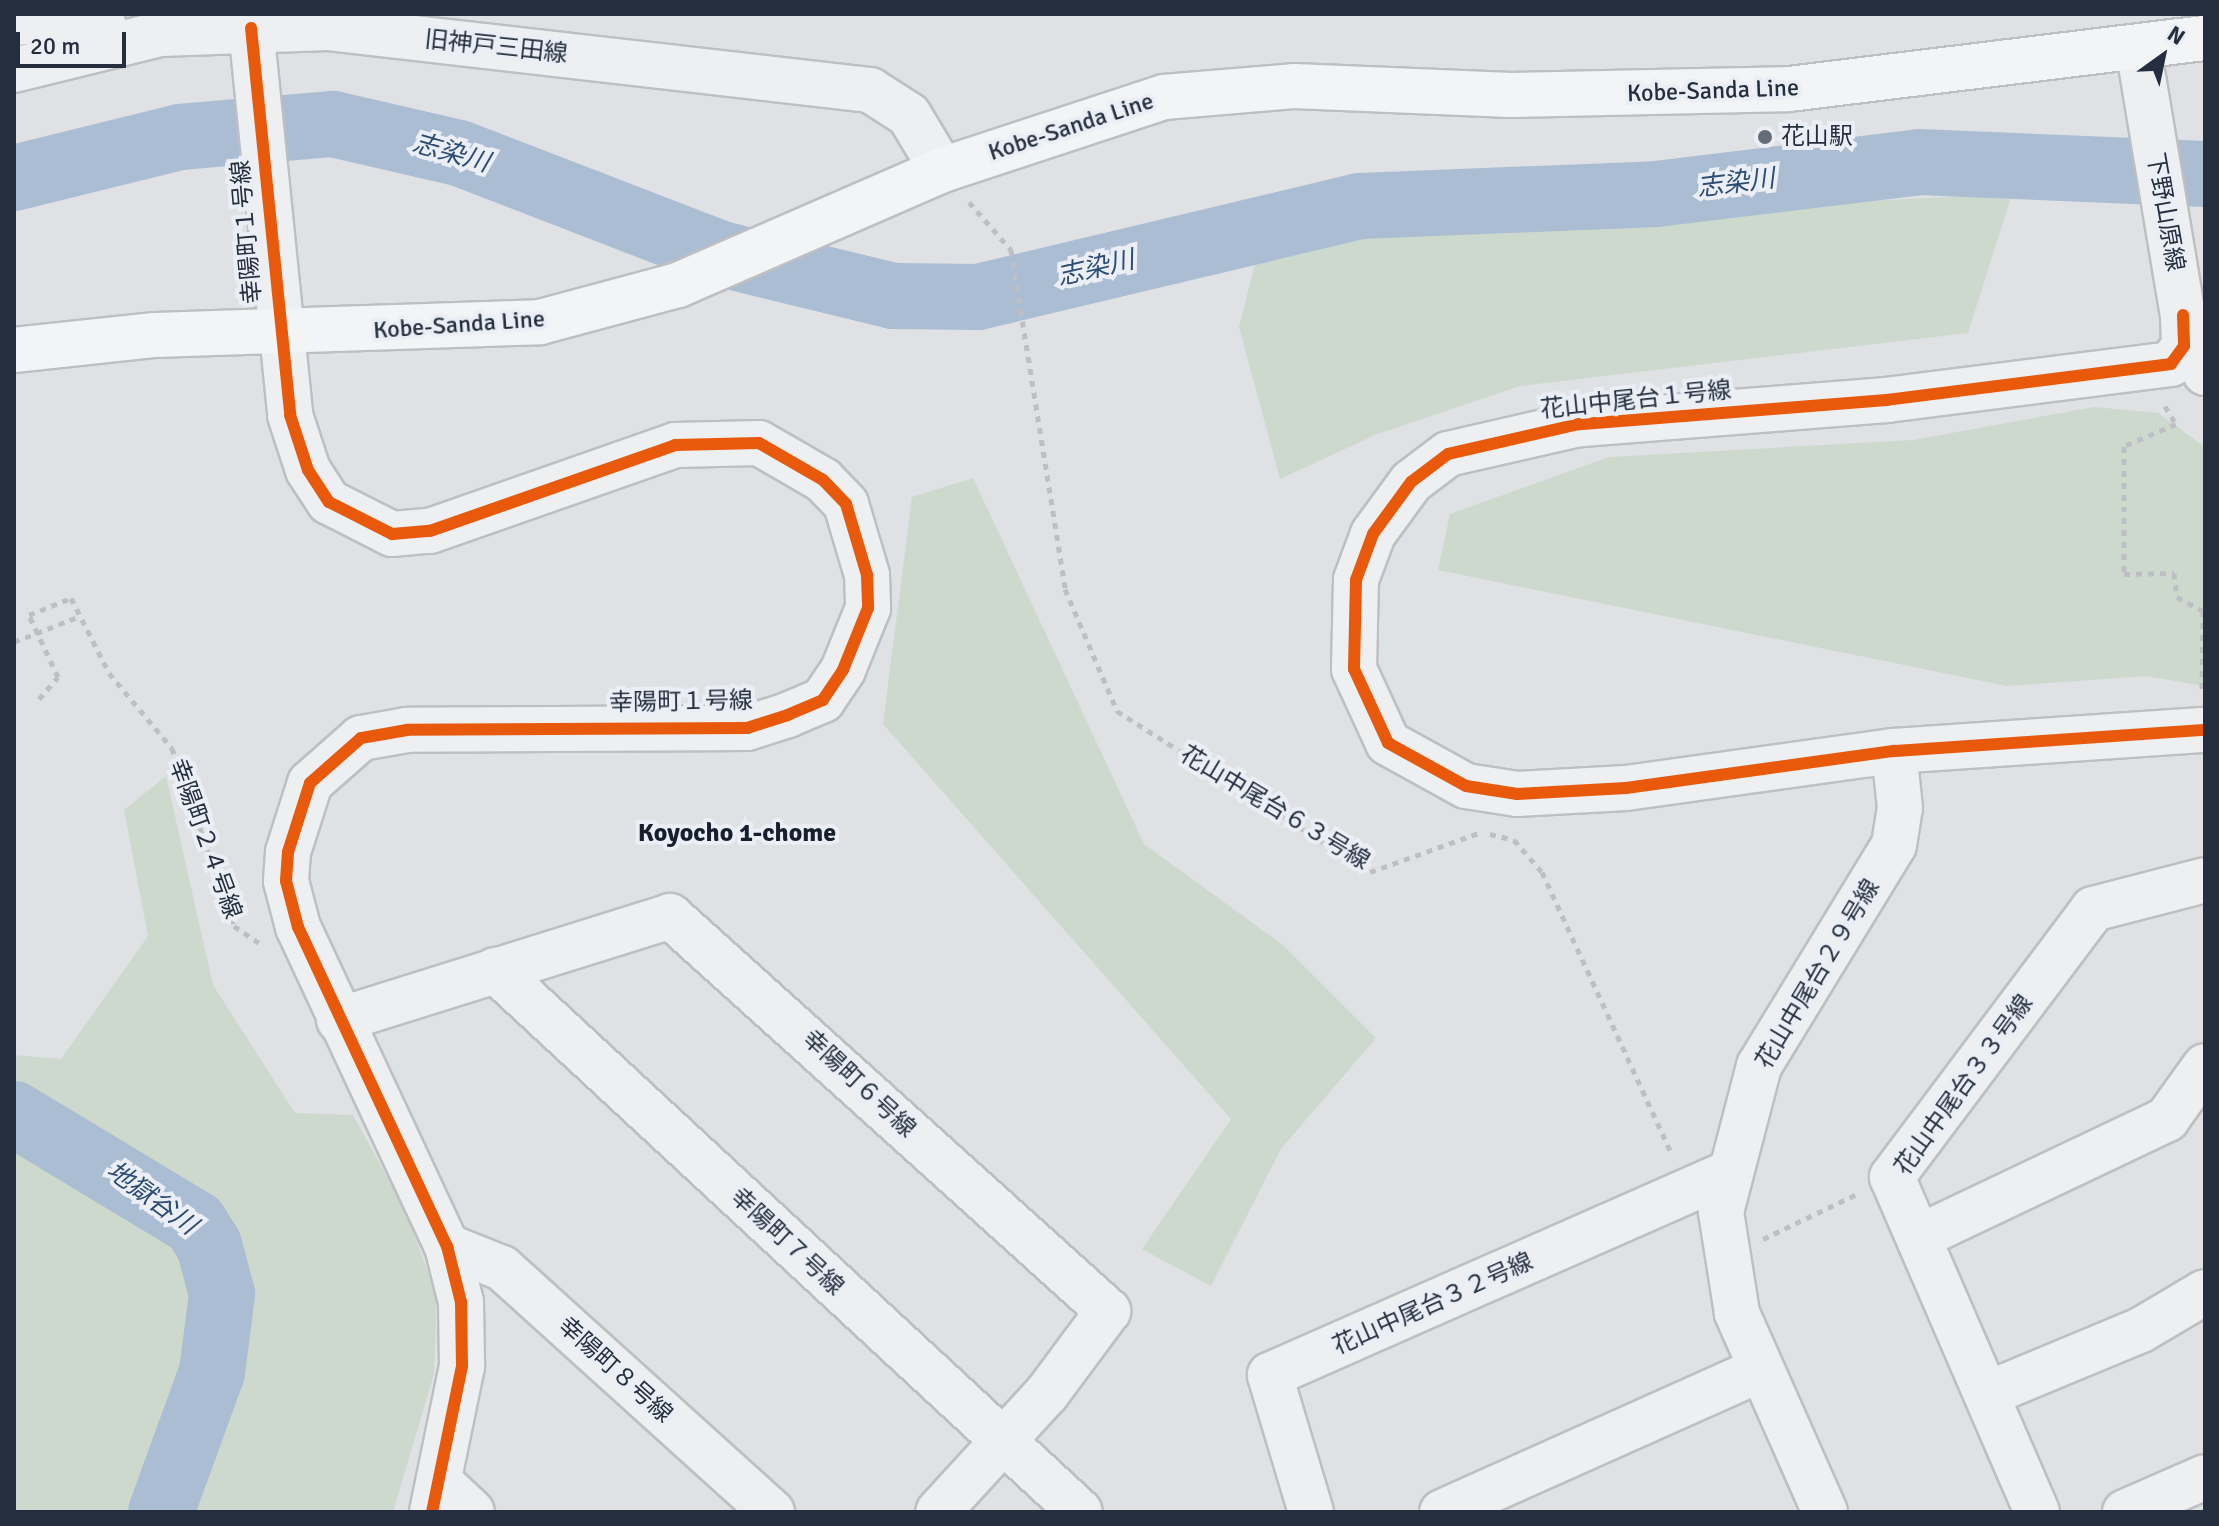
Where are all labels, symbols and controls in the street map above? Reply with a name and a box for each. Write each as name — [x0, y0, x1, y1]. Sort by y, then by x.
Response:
scale bar — [20, 16, 130, 66]
north arrow — [2123, 16, 2203, 96]
text: N — [2163, 20, 2190, 51]
street label: 旧神戸三田線 — [423, 25, 569, 69]
text: 20 m — [30, 31, 80, 61]
street label: Kobe-Sanda Line — [1627, 74, 1799, 108]
street label: Kobe-Sanda Line — [985, 87, 1157, 167]
place label: 花山駅 — [1781, 123, 1853, 151]
water label: 志染川 — [409, 128, 493, 180]
marker: 花山駅 — [1756, 128, 1774, 146]
street label: 下野山原線 — [2140, 150, 2190, 274]
street label: 幸陽町１号線 — [226, 159, 268, 305]
water label: 志染川 — [1695, 164, 1777, 204]
water label: 志染川 — [1054, 245, 1138, 293]
street label: Kobe-Sanda Line — [372, 305, 546, 345]
street label: 花山中尾台１号線 — [1539, 376, 1733, 424]
street label: 幸陽町１号線 — [609, 686, 753, 718]
street label: 花山中尾台６３号線 — [1175, 740, 1375, 876]
street label: 幸陽町２４号線 — [163, 755, 247, 923]
district label: Koyocho 1-chome — [638, 818, 836, 850]
street label: 花山中尾台２９号線 — [1750, 874, 1886, 1074]
street label: 花山中尾台３３号線 — [1889, 989, 2039, 1181]
street label: 幸陽町６号線 — [797, 1024, 921, 1144]
water label: 地獄谷川 — [100, 1156, 202, 1242]
street label: 幸陽町７号線 — [725, 1182, 849, 1302]
street label: 花山中尾台３２号線 — [1328, 1247, 1538, 1361]
street label: 幸陽町８号線 — [552, 1311, 678, 1429]

